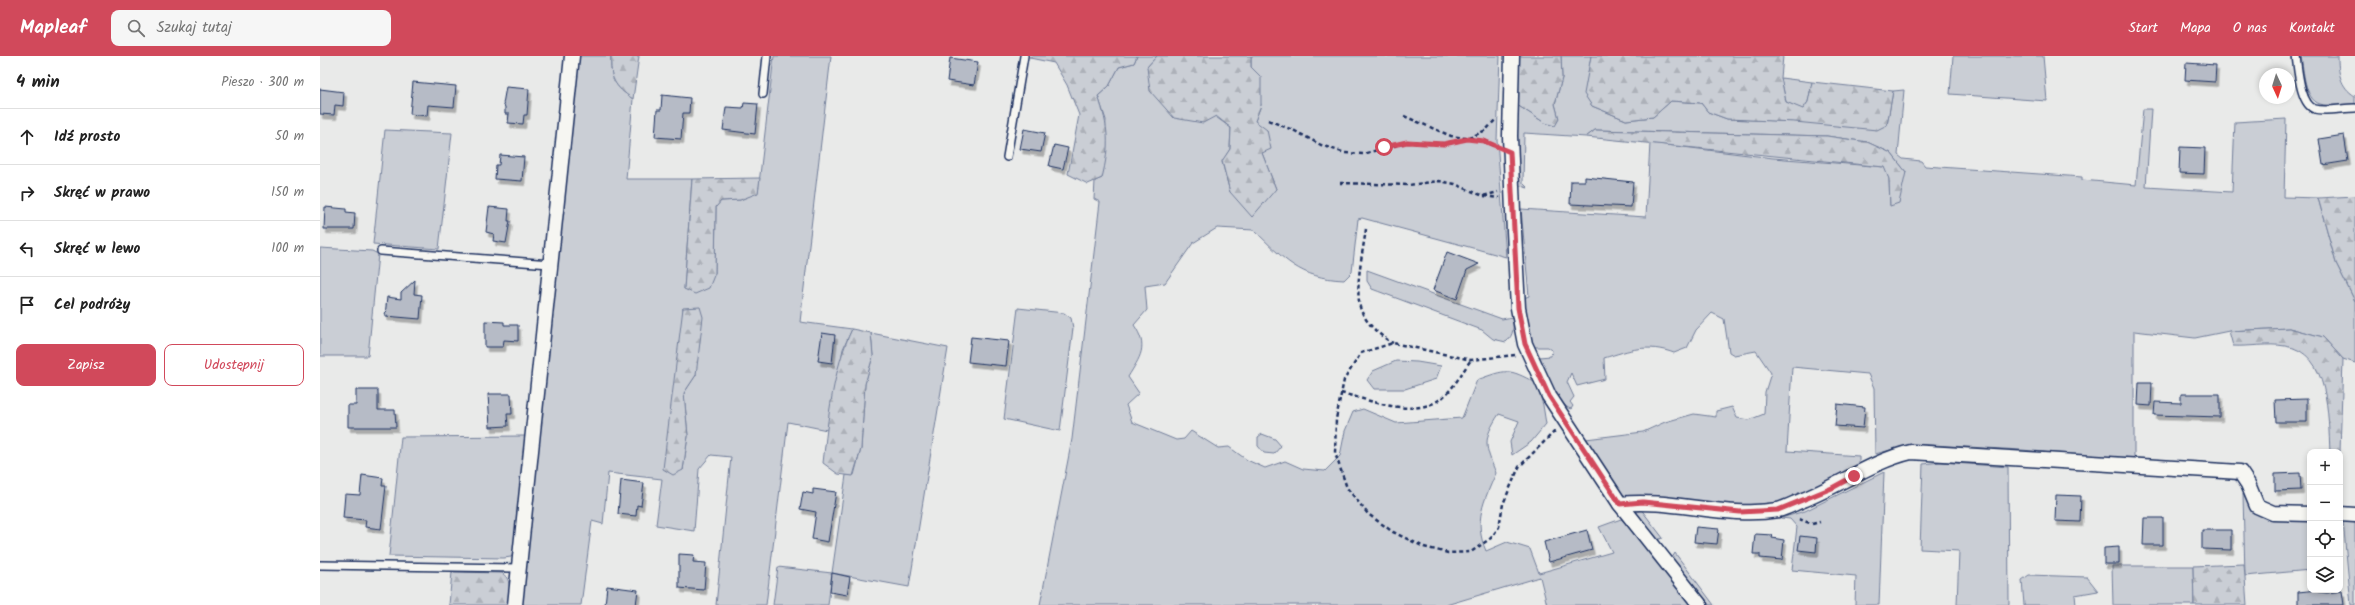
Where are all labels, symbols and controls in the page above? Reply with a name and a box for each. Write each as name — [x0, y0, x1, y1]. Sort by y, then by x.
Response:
search box — [111, 10, 391, 46]
text: Mapleaf — [20, 13, 87, 43]
text: Szukaj tutaj — [157, 16, 232, 40]
icon: search — [125, 17, 147, 39]
text: Start — [2128, 17, 2158, 39]
text: Mapa — [2180, 17, 2211, 39]
text: O nas — [2233, 17, 2267, 39]
text: Kontakt — [2289, 17, 2335, 39]
north arrow — [2259, 68, 2295, 104]
text: 4 min — [16, 69, 60, 96]
text: Pieszo · 300 m — [221, 72, 304, 93]
text: Idź prosto — [54, 125, 120, 149]
icon: ahead — [16, 126, 38, 148]
text: 50 m — [275, 126, 304, 147]
route start — [1375, 138, 1393, 156]
text: Skręć w prawo — [54, 181, 150, 205]
icon: right — [16, 182, 38, 204]
text: 150 m — [271, 182, 304, 203]
text: Skręć w lewo — [54, 237, 140, 261]
icon: left — [16, 238, 38, 260]
text: 100 m — [271, 238, 304, 259]
text: Cel podróży — [54, 293, 130, 317]
icon: arrive — [16, 294, 38, 316]
button: Zapisz — [16, 344, 156, 386]
button: Udostępnij — [164, 344, 304, 386]
map controls — [2307, 449, 2343, 593]
button: + — [2307, 449, 2343, 485]
route end — [1845, 467, 1863, 485]
button: − — [2307, 485, 2343, 521]
button: locate — [2307, 521, 2343, 557]
button: layers — [2307, 557, 2343, 593]

